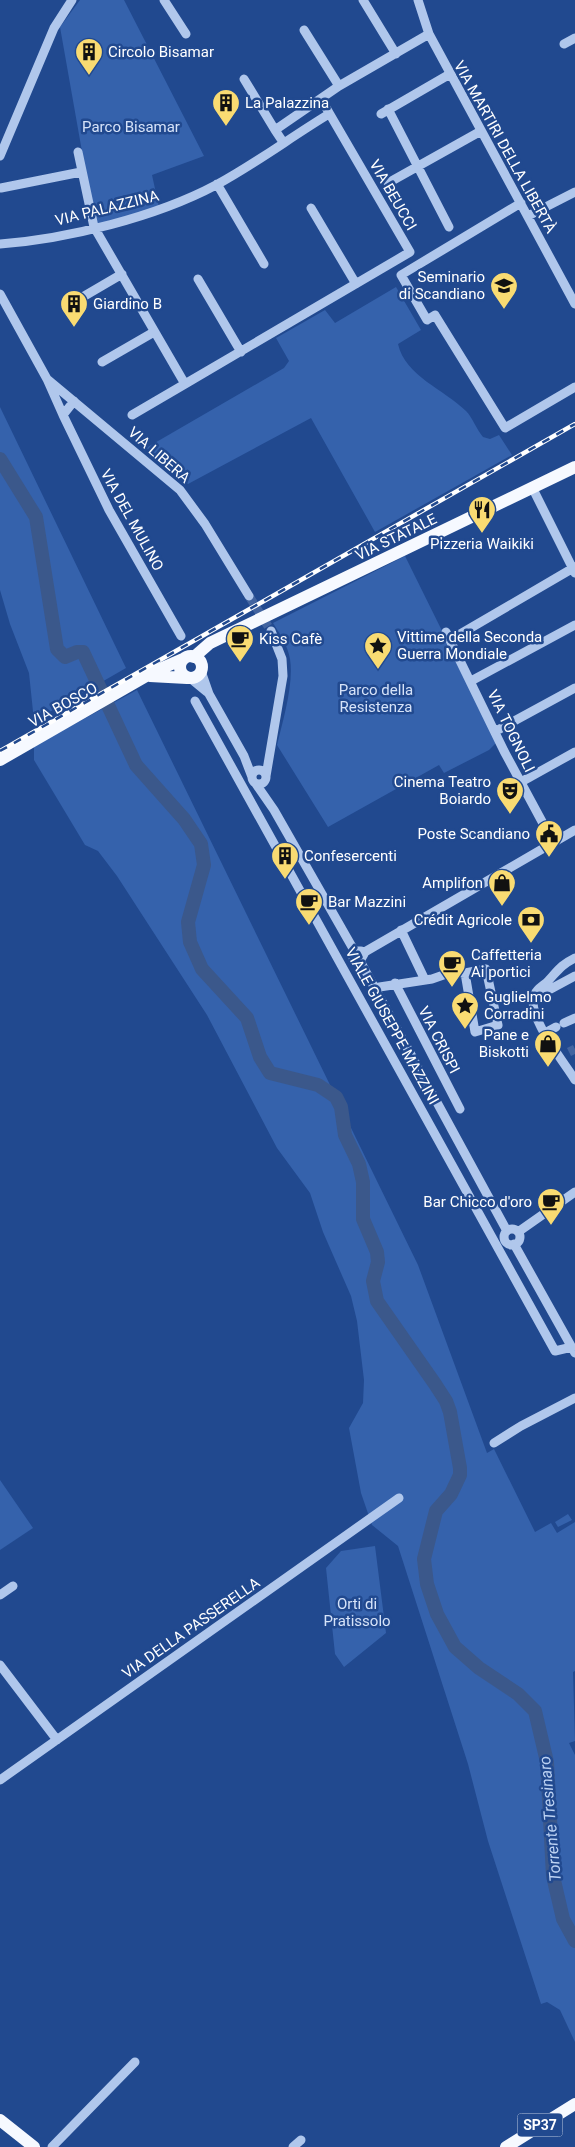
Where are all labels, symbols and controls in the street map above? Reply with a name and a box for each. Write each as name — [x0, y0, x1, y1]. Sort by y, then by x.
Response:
building icon: Circolo Bisamar — [74, 37, 104, 76]
place label: Circolo Bisamar — [108, 43, 214, 61]
street label: VIA MARTIRI DELLA LIBERTÀ — [450, 58, 560, 236]
building icon: La Palazzina — [211, 88, 241, 127]
place label: La Palazzina — [245, 94, 329, 112]
park label: Parco Bisamar — [82, 118, 180, 136]
street label: VIA BEUCCI — [366, 157, 420, 233]
street label: VIA PALAZZINA — [53, 186, 161, 230]
place label: Seminario di Scandiano — [399, 268, 485, 303]
school or university icon: Seminario di Scandiano — [489, 271, 519, 310]
building icon: Giardino B — [59, 289, 89, 328]
place label: Giardino B — [93, 295, 162, 313]
street label: VIA LIBERA — [124, 423, 194, 487]
street label: VIA DEL MULINO — [97, 466, 167, 574]
restaurant icon: Pizzeria Waikiki — [467, 495, 497, 534]
street label: VIA STATALE — [352, 509, 440, 564]
place label: Pizzeria Waikiki — [430, 535, 534, 553]
cafe icon: Kiss Cafè — [225, 624, 255, 663]
place label: Vittime della Seconda Guerra Mondiale — [397, 628, 542, 663]
place label: Kiss Cafè — [259, 630, 322, 648]
place icon: Vittime della Seconda Guerra Mondiale — [363, 631, 393, 670]
street label: VIA BOSCO — [25, 679, 101, 731]
park label: Parco della Resistenza — [339, 681, 413, 716]
street label: VIA TOGNOLI — [483, 687, 539, 775]
place label: Cinema Teatro Boiardo — [394, 773, 491, 808]
theatre icon: Cinema Teatro Boiardo — [495, 776, 525, 815]
public building icon: Poste Scandiano — [534, 819, 564, 858]
place label: Poste Scandiano — [417, 825, 530, 843]
building icon: Confesercenti — [270, 841, 300, 880]
place label: Confesercenti — [304, 847, 397, 865]
shop icon: Amplifon — [487, 868, 517, 907]
place label: Amplifon — [422, 874, 483, 892]
cafe icon: Bar Mazzini — [294, 887, 324, 926]
place label: Bar Mazzini — [328, 893, 406, 911]
bank icon: Crédit Agricole — [516, 905, 546, 944]
place label: Crédit Agricole — [414, 911, 512, 929]
street label: VIALE GIUSEPPE MAZZINI — [341, 945, 443, 1107]
place label: Caffetteria Ai portici — [471, 946, 542, 981]
cafe icon: Caffetteria Ai portici — [437, 949, 467, 988]
place label: Guglielmo Corradini — [484, 988, 552, 1023]
place icon: Guglielmo Corradini — [450, 991, 480, 1030]
street label: VIA CRISPI — [414, 1003, 464, 1077]
place label: Pane e Biskotti — [479, 1026, 529, 1061]
shop icon: Pane e Biskotti — [533, 1029, 563, 1068]
cafe icon: Bar Chicco d'oro — [536, 1187, 566, 1226]
place label: Bar Chicco d'oro — [423, 1193, 532, 1211]
street label: VIA DELLA PASSERELLA — [119, 1574, 263, 1682]
park label: Orti di Pratissolo — [323, 1595, 391, 1630]
water label: Torrente Tresinaro — [535, 1755, 565, 1883]
road number: SP37 — [518, 2114, 562, 2136]

